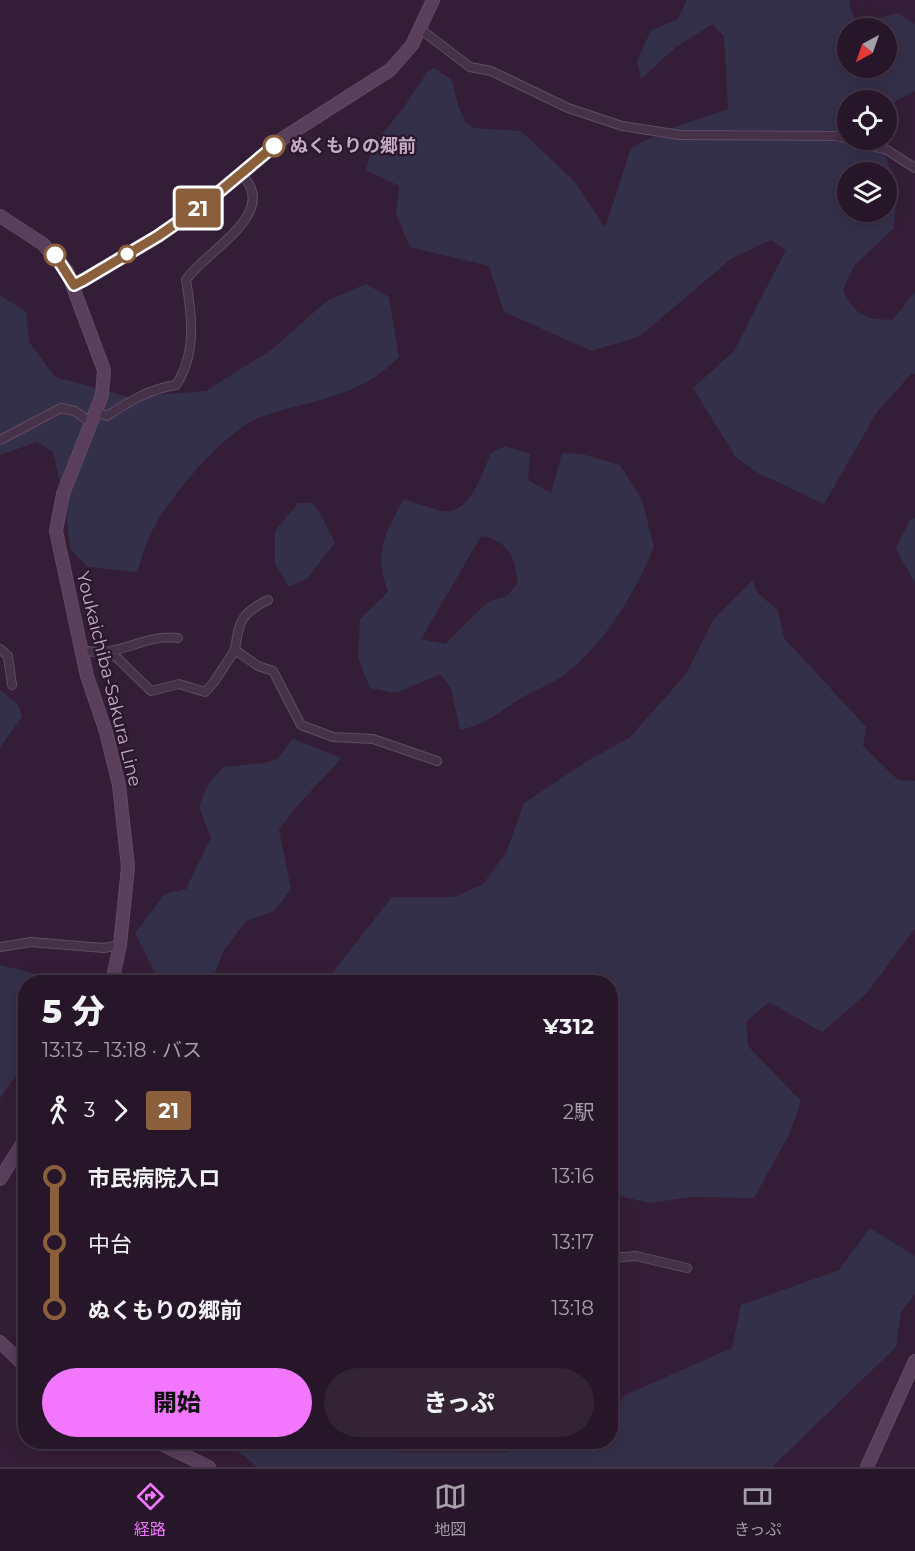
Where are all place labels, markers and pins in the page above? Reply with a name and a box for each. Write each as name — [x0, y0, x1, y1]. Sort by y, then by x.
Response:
marker: ぬくもりの郷前 — [263, 135, 285, 157]
place label: ぬくもりの郷前 — [290, 135, 416, 157]
unlabelled marker — [44, 244, 66, 266]
unlabelled marker — [118, 245, 136, 263]

